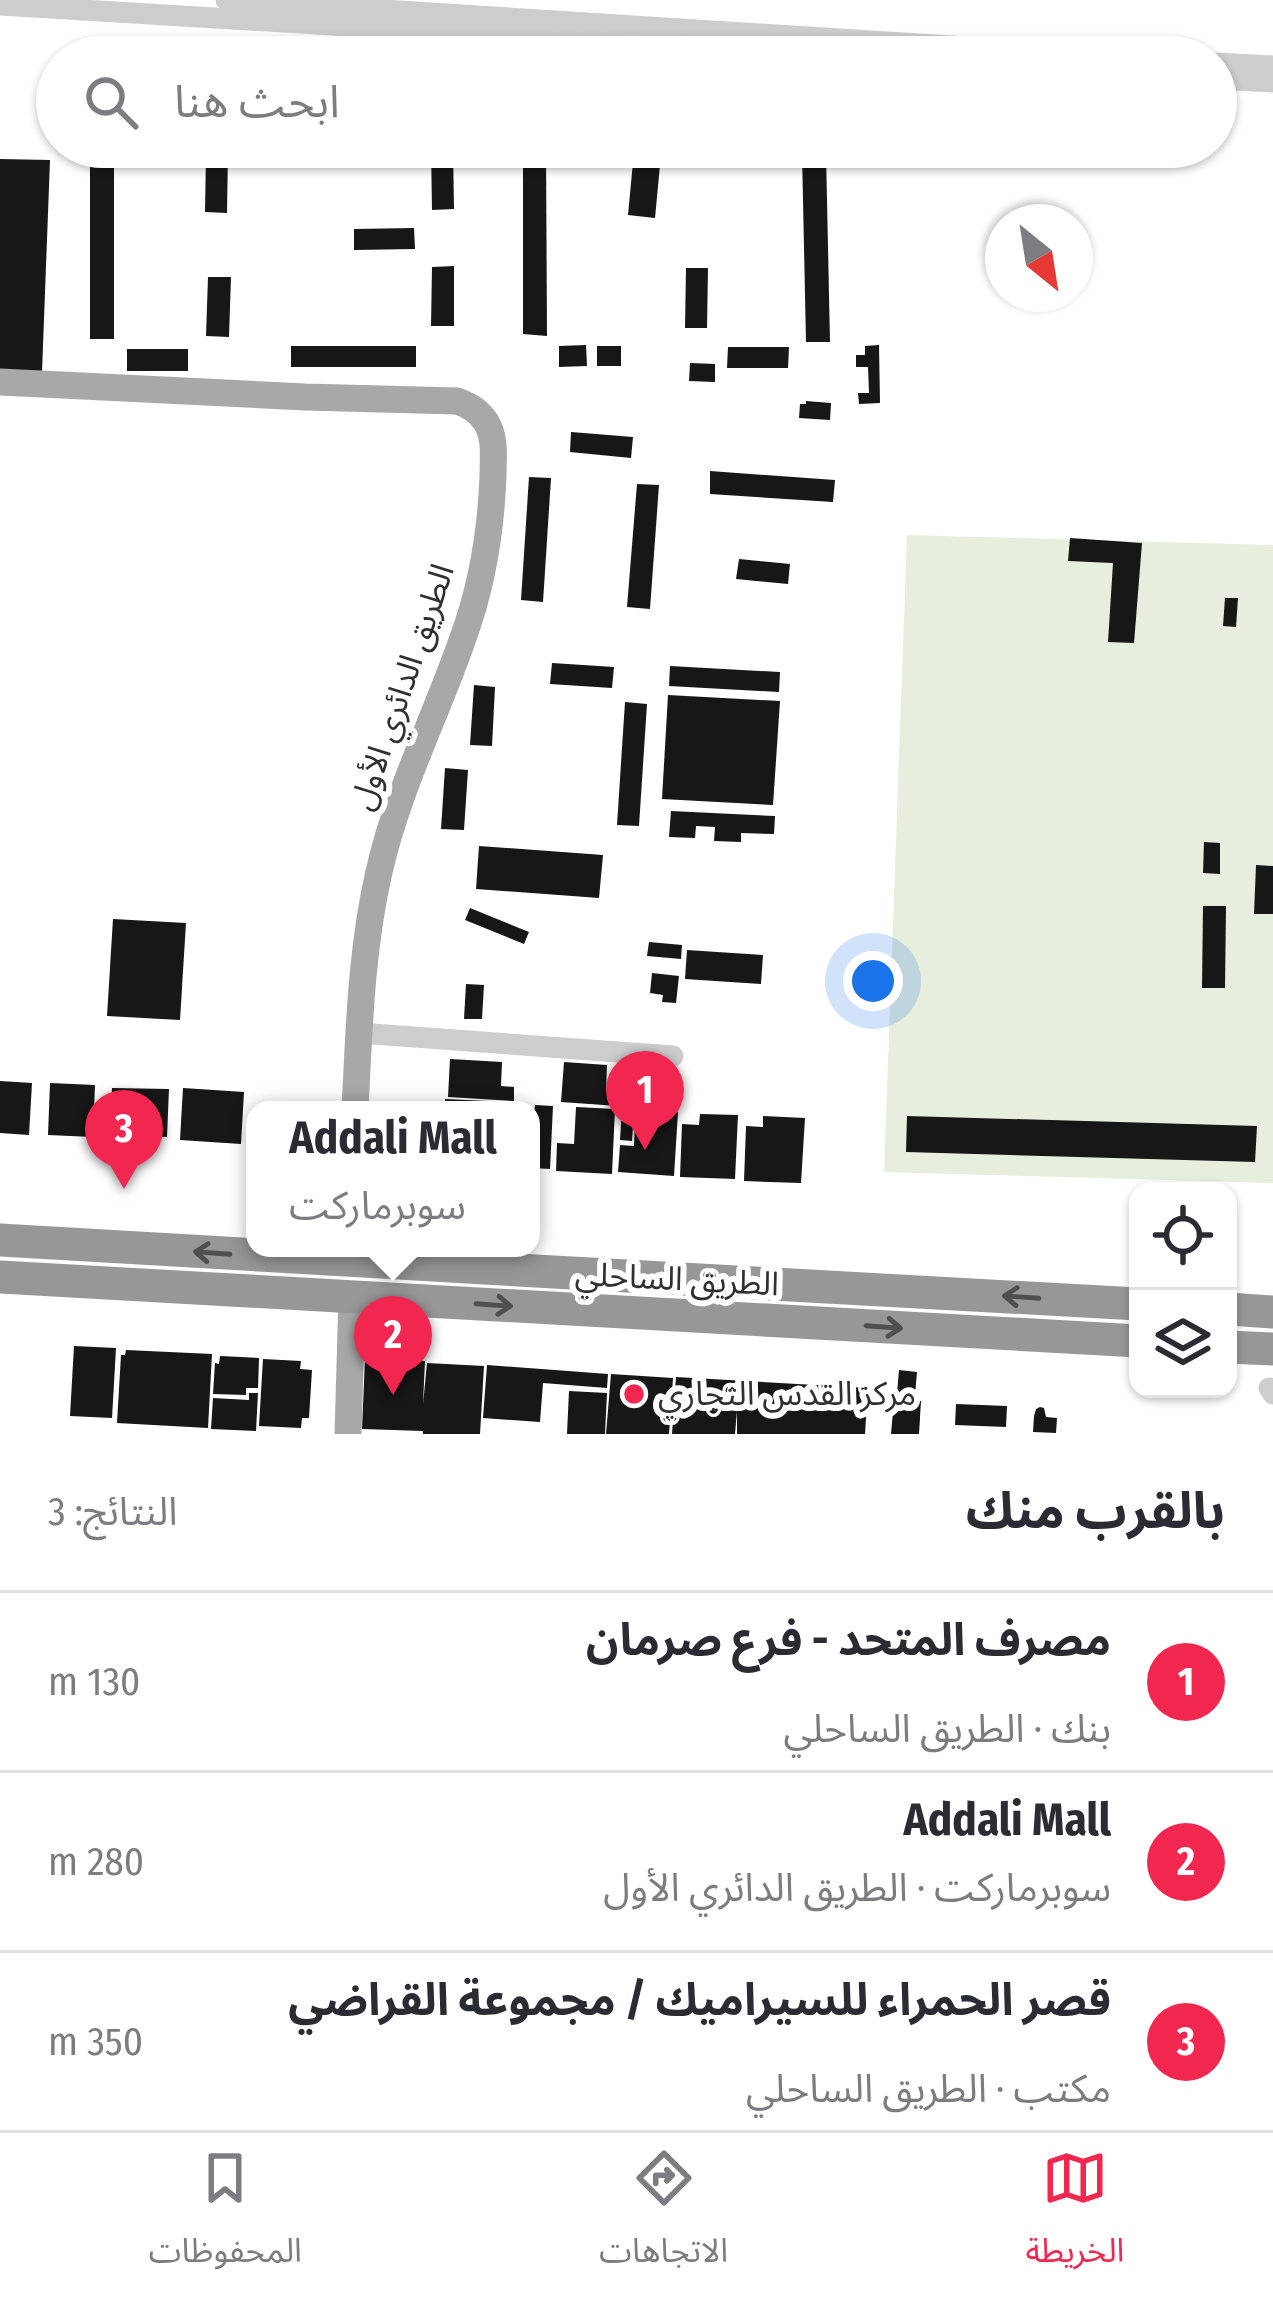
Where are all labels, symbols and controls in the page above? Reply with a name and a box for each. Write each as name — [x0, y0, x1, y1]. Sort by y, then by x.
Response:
search box — [36, 36, 1237, 168]
icon: search — [78, 69, 144, 135]
text: ابحث هنا — [174, 75, 340, 129]
north arrow — [985, 204, 1093, 312]
street label: الطريق الدائري الأول — [341, 559, 467, 817]
your location — [843, 951, 903, 1011]
pin: 1 — [606, 1051, 684, 1150]
pin: 3 — [85, 1090, 163, 1189]
popup — [246, 1101, 540, 1257]
text: Addali Mall — [289, 1111, 497, 1165]
map controls — [1129, 1182, 1237, 1398]
button: locate — [1129, 1182, 1237, 1290]
text: سوبرماركت — [289, 1183, 466, 1229]
one-way arrow — [193, 1241, 232, 1264]
street label: الطريق الساحلي — [574, 1254, 780, 1309]
one-way arrow — [1002, 1285, 1041, 1308]
button: layers — [1129, 1290, 1237, 1398]
one-way arrow — [474, 1294, 513, 1317]
pin: 2 — [354, 1296, 432, 1395]
one-way arrow — [864, 1315, 903, 1338]
place label: مركز القدس التجاري — [658, 1374, 916, 1419]
marker: مركز القدس التجاري — [621, 1381, 647, 1407]
text: بالقرب منك — [966, 1480, 1225, 1542]
text: النتائج: 3 — [48, 1489, 178, 1535]
text: مصرف المتحد - فرع صرمان — [586, 1613, 1111, 1667]
text: 130 m — [48, 1659, 140, 1705]
text: 1 — [1178, 1659, 1194, 1705]
text: بنك · الطريق الساحلي — [784, 1706, 1111, 1752]
text: Addali Mall — [903, 1793, 1111, 1847]
text: 280 m — [48, 1839, 144, 1885]
text: 2 — [1177, 1839, 1195, 1885]
text: سوبرماركت · الطريق الدائري الأول — [603, 1865, 1111, 1911]
text: قصر الحمراء للسيراميك / مجموعة القراضي — [288, 1973, 1111, 2027]
text: 350 m — [48, 2019, 143, 2065]
text: 3 — [1177, 2019, 1195, 2065]
text: مكتب · الطريق الساحلي — [746, 2066, 1111, 2112]
tab: المحفوظات — [149, 2145, 302, 2286]
tab: الاتجاهات — [599, 2145, 728, 2286]
tab: الخريطة — [1025, 2145, 1124, 2286]

